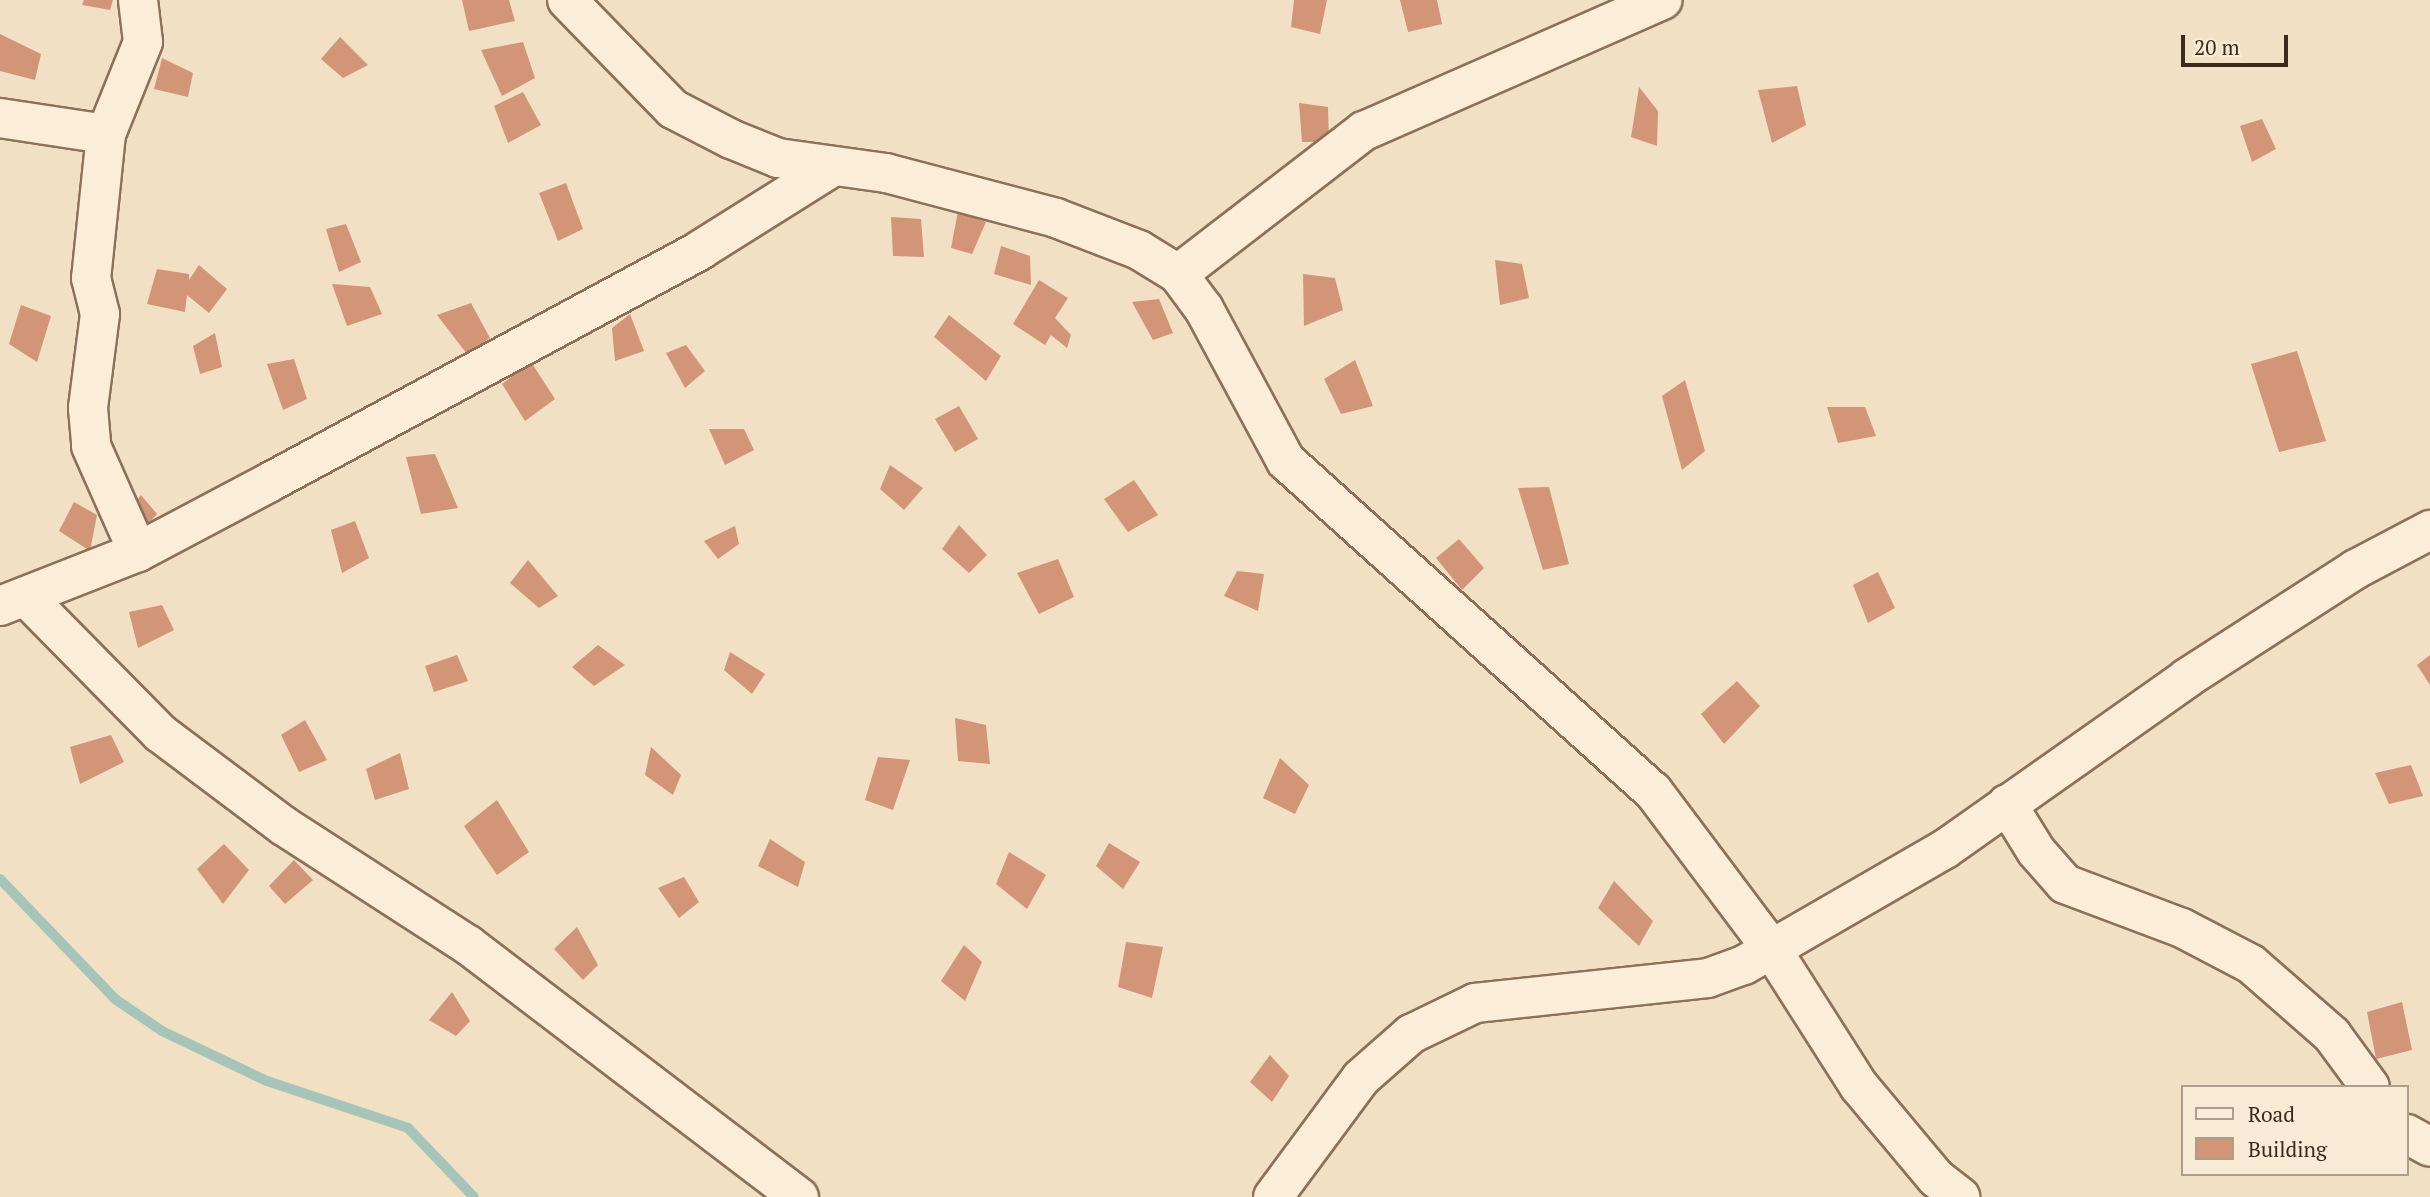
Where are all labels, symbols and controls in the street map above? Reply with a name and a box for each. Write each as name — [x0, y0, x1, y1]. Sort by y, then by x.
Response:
scale bar — [2185, 21, 2292, 65]
text: 20 m — [2194, 33, 2240, 61]
legend — [2182, 1085, 2409, 1176]
text: Road — [2248, 1100, 2295, 1128]
text: Building — [2248, 1135, 2327, 1163]

